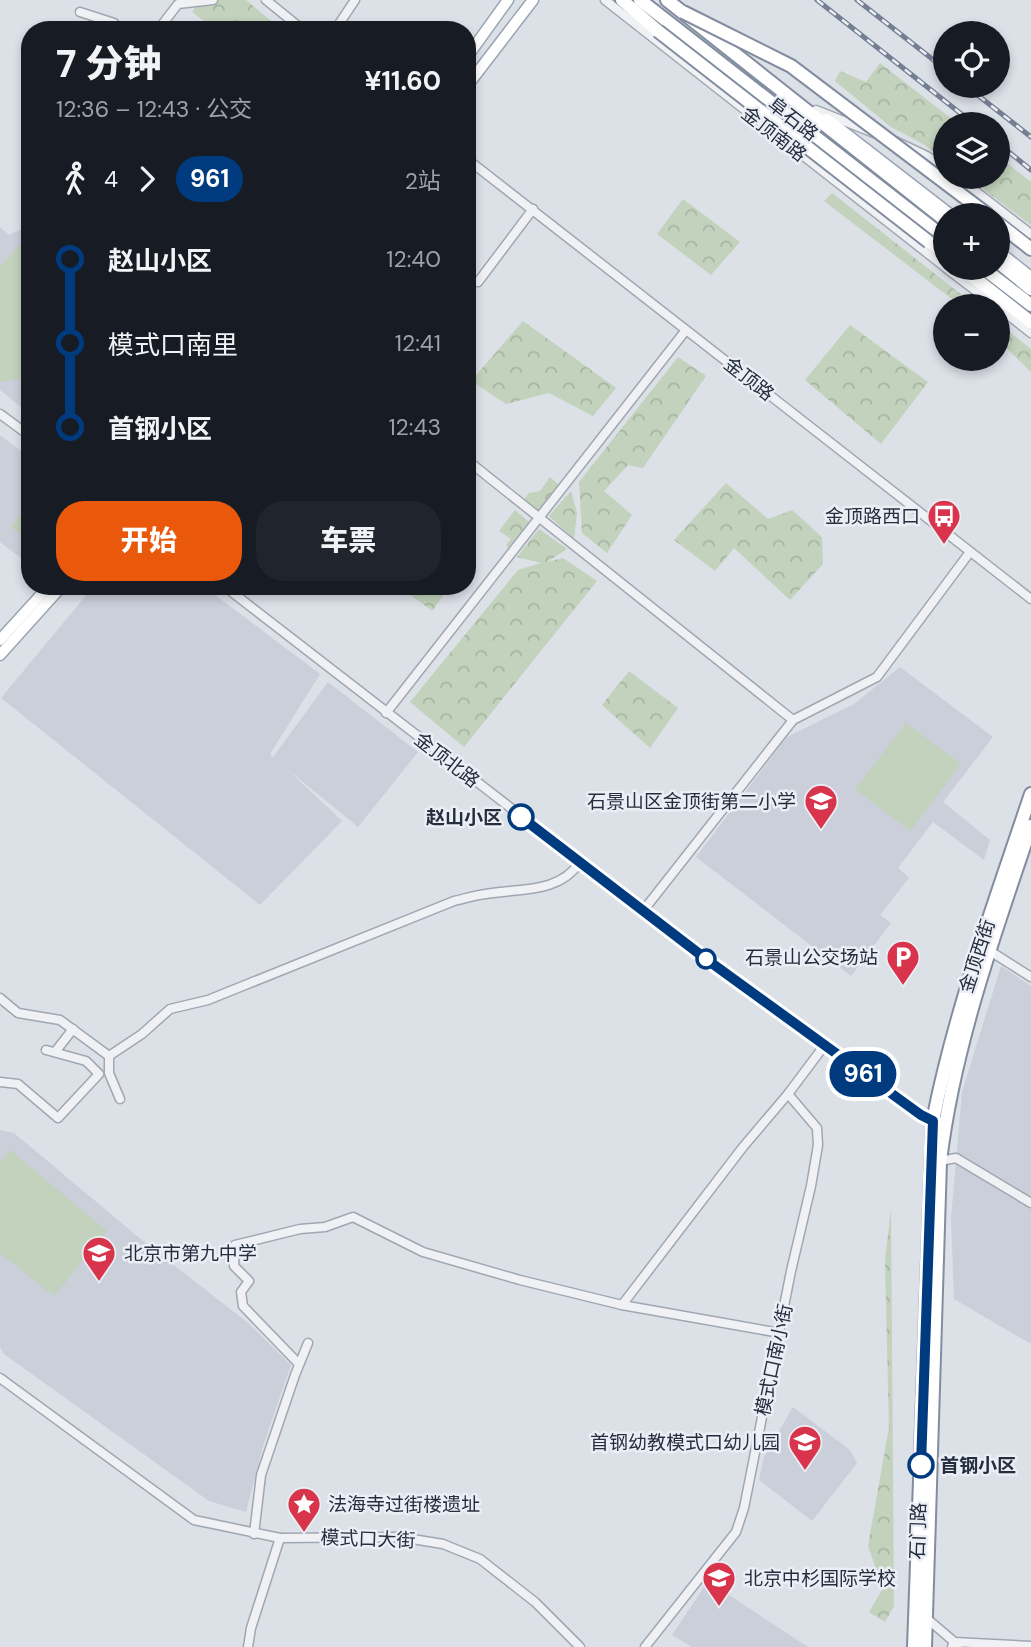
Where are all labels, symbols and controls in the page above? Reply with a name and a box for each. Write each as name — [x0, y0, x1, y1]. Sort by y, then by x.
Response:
map controls — [933, 21, 1010, 371]
button: locate — [933, 21, 1010, 98]
text: 7 分钟 — [56, 39, 161, 89]
text: ¥11.60 — [365, 64, 441, 98]
street label: 阜石路 — [763, 92, 823, 146]
text: 12:36 – 12:43 · 公交 — [56, 94, 252, 124]
street label: 金顶南路 — [736, 101, 812, 167]
button: layers — [933, 112, 1010, 189]
icon: walk — [56, 160, 94, 198]
icon: forward — [128, 160, 166, 198]
text: 961 — [190, 163, 229, 194]
text: 4 — [104, 164, 118, 194]
text: 2站 — [405, 166, 441, 196]
button: + — [933, 203, 1010, 280]
text: 赵山小区 — [108, 244, 212, 278]
text: 12:40 — [386, 244, 441, 274]
button: − — [933, 294, 1010, 371]
text: 模式口南里 — [108, 328, 238, 362]
text: 12:41 — [395, 328, 441, 358]
street label: 金顶路 — [719, 352, 779, 406]
text: 首钢小区 — [108, 412, 212, 446]
text: 12:43 — [388, 412, 441, 442]
bus stop icon: 金顶路西口 — [925, 497, 963, 546]
button: 开始 — [56, 501, 242, 581]
button: 车票 — [256, 501, 441, 581]
place label: 金顶路西口 — [825, 504, 920, 529]
street label: 金顶北路 — [409, 727, 485, 793]
school or university icon: 石景山区金顶街第二小学 — [802, 782, 840, 831]
place label: 石景山区金顶街第二小学 — [587, 789, 796, 814]
marker: 赵山小区 — [508, 804, 534, 830]
place label: 赵山小区 — [426, 805, 502, 830]
street label: 金顶西街 — [953, 916, 1001, 996]
parking icon: 石景山公交场站 — [884, 938, 922, 987]
place label: 石景山公交场站 — [745, 945, 878, 970]
unlabelled marker — [696, 949, 716, 969]
line badge: 961 — [823, 1051, 903, 1097]
text: 961 — [843, 1058, 883, 1089]
school or university icon: 北京市第九中学 — [80, 1234, 118, 1283]
place label: 北京市第九中学 — [124, 1241, 257, 1266]
street label: 模式口南小街 — [750, 1302, 798, 1418]
school or university icon: 首钢幼教模式口幼儿园 — [786, 1423, 824, 1472]
place label: 首钢幼教模式口幼儿园 — [590, 1430, 780, 1455]
marker: 首钢小区 — [908, 1452, 934, 1478]
place label: 首钢小区 — [940, 1453, 1016, 1478]
place icon: 法海寺过街楼遗址 — [285, 1485, 323, 1534]
place label: 法海寺过街楼遗址 — [328, 1492, 480, 1517]
street label: 石门路 — [905, 1502, 931, 1560]
street label: 模式口大街 — [320, 1525, 416, 1553]
school or university icon: 北京中杉国际学校 — [700, 1559, 738, 1608]
place label: 北京中杉国际学校 — [744, 1566, 896, 1591]

